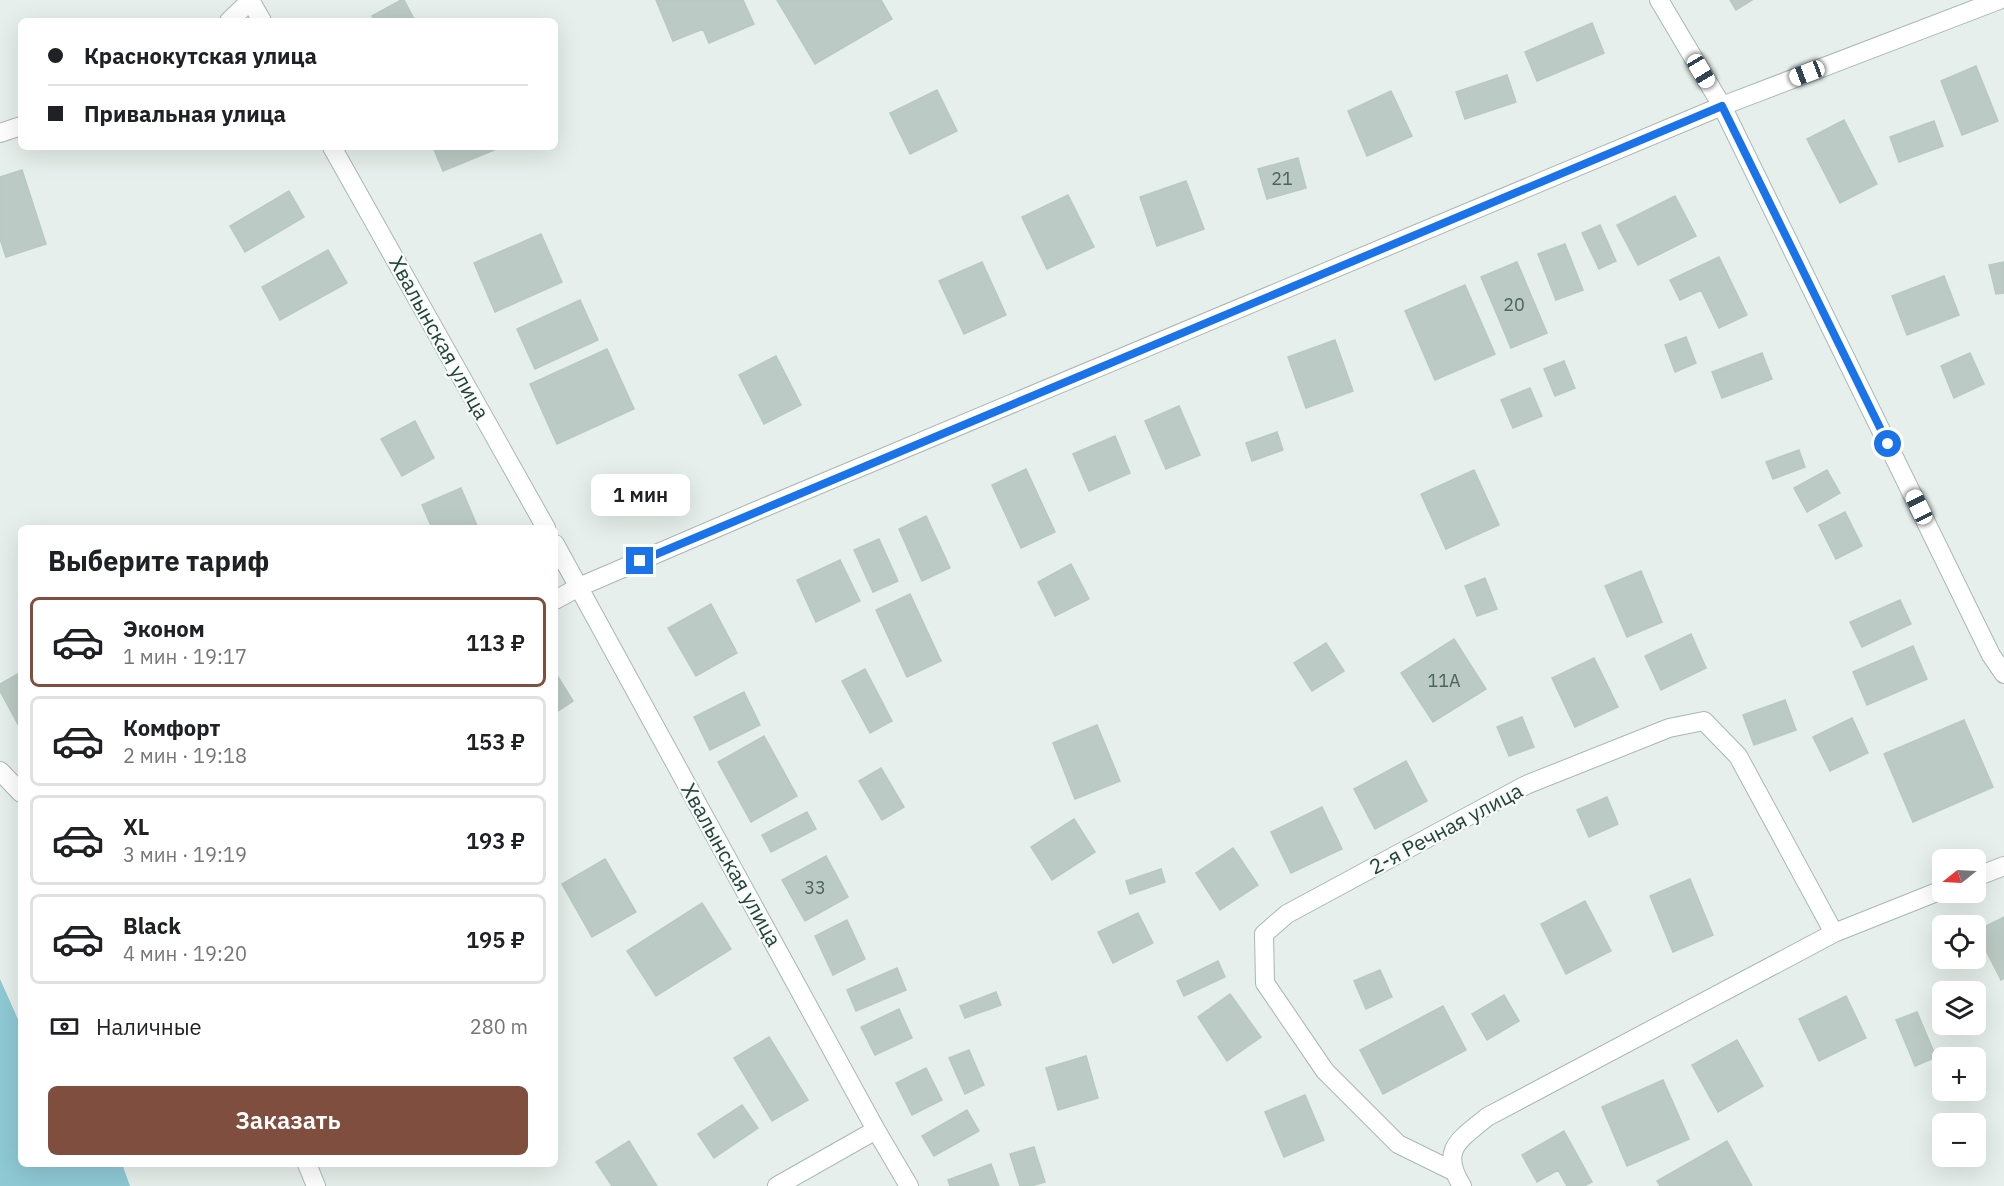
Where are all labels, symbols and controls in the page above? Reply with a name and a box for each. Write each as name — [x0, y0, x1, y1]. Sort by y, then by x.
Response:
text: Краснокутская улица — [84, 41, 317, 70]
car — [1684, 51, 1718, 91]
car — [1787, 58, 1827, 88]
text: Привальная улица — [84, 99, 286, 128]
house number: 21 — [1271, 167, 1293, 190]
street label: Хвалынская улица — [383, 251, 496, 424]
house number: 20 — [1503, 293, 1525, 316]
route start — [1874, 430, 1901, 457]
callout: 1 мин — [590, 474, 690, 516]
text: 1 мин — [613, 481, 668, 508]
car — [1903, 487, 1935, 527]
text: Выберите тариф — [48, 543, 269, 578]
route end — [626, 547, 653, 574]
text: Эконом — [123, 614, 205, 643]
icon: car — [51, 615, 105, 669]
text: 113 ₽ — [466, 628, 525, 657]
text: 1 мин · 19:17 — [123, 643, 247, 670]
house number: 11А — [1427, 669, 1461, 692]
text: Комфорт — [123, 713, 220, 742]
icon: car — [51, 714, 105, 768]
text: 153 ₽ — [466, 727, 525, 756]
text: 2 мин · 19:18 — [123, 742, 247, 769]
street label: 2-я Речная улица — [1364, 776, 1527, 880]
street label: Хвалынская улица — [675, 778, 788, 951]
text: XL — [123, 812, 149, 841]
icon: car — [51, 813, 105, 867]
text: 193 ₽ — [466, 826, 525, 855]
text: 3 мин · 19:19 — [123, 841, 247, 868]
north arrow — [1932, 849, 1986, 903]
map controls — [1932, 849, 1986, 1167]
house number: 33 — [804, 876, 826, 899]
text: Black — [123, 911, 181, 940]
icon: car — [51, 912, 105, 966]
button: locate — [1932, 915, 1986, 969]
text: 195 ₽ — [466, 925, 525, 954]
text: 4 мин · 19:20 — [123, 940, 247, 967]
button: layers — [1932, 981, 1986, 1035]
icon: cash — [48, 1010, 81, 1043]
text: Наличные — [96, 1012, 202, 1041]
text: 280 m — [470, 1013, 528, 1040]
button: + — [1932, 1047, 1986, 1101]
button: Заказать — [48, 1086, 528, 1155]
button: − — [1932, 1113, 1986, 1167]

